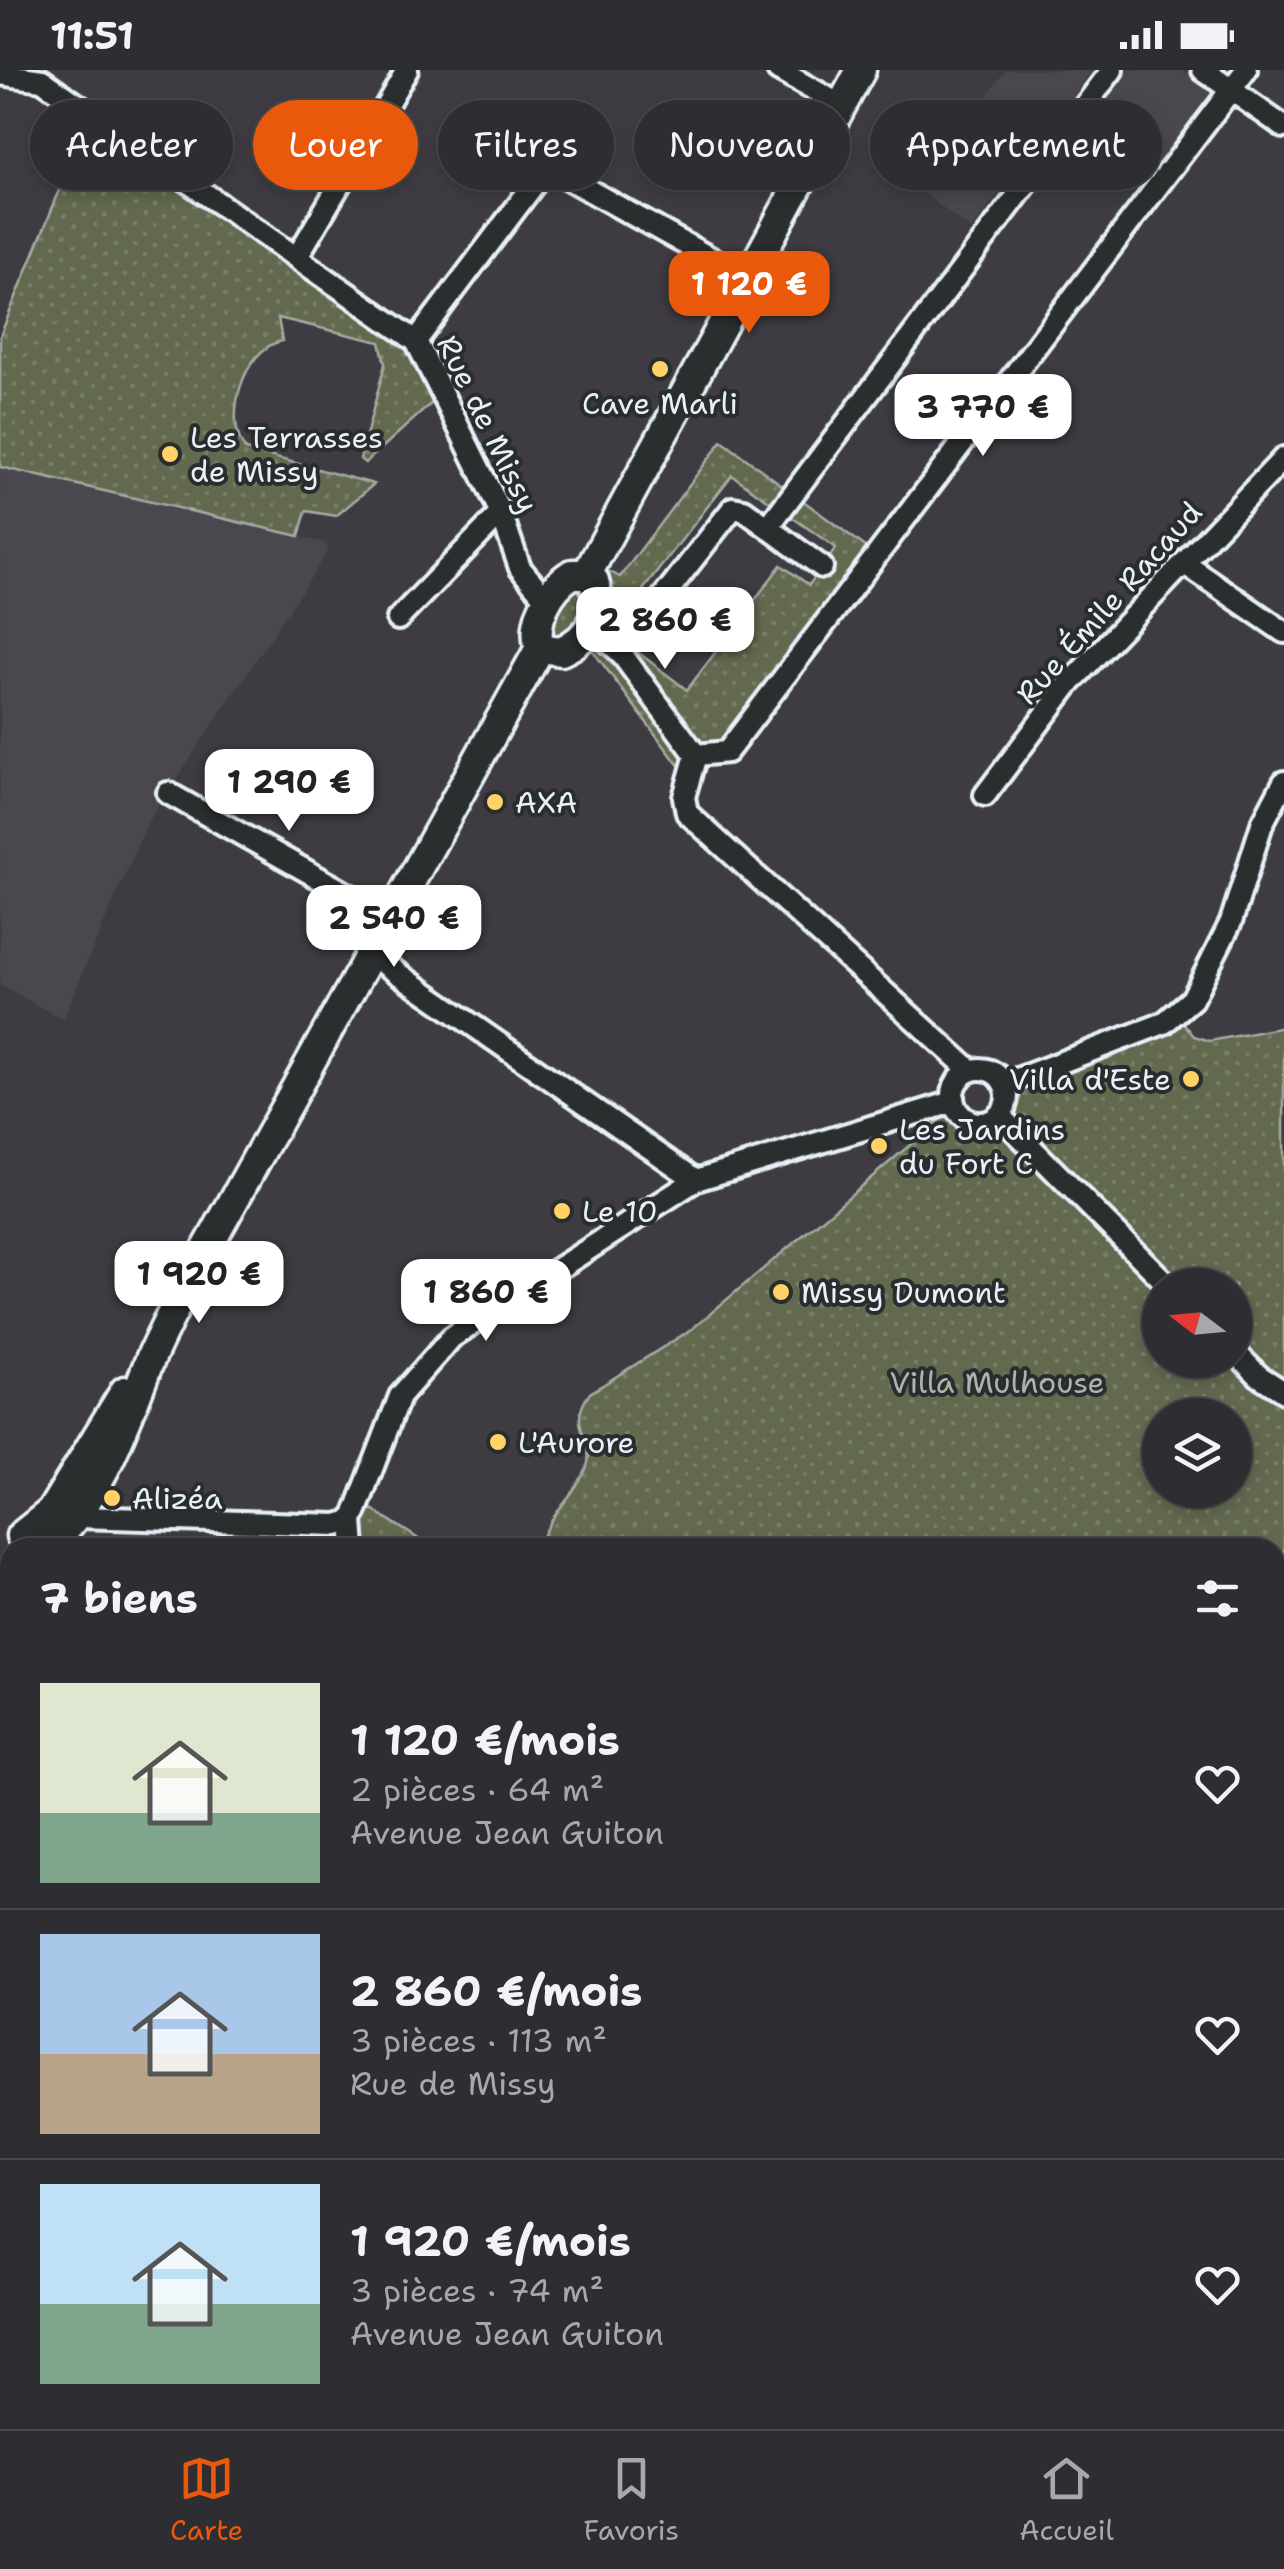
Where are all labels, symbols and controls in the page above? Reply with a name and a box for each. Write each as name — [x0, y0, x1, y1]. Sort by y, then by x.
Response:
text: 11:51 — [50, 10, 134, 61]
chip: Acheter — [30, 100, 233, 190]
chip: Louer — [253, 100, 418, 190]
chip: Filtres — [438, 100, 614, 190]
chip: Nouveau — [634, 100, 850, 190]
chip: Appartement — [870, 100, 1162, 190]
pin: 1 120 € — [657, 251, 841, 336]
text: 1 120 € — [691, 262, 807, 305]
street label: Rue de Missy — [427, 328, 549, 520]
marker: Cave Marli — [649, 358, 671, 380]
pin: 3 770 € — [891, 374, 1075, 459]
place label: Cave Marli — [582, 383, 738, 424]
text: 3 770 € — [917, 385, 1049, 428]
place label: Les Terrasses de Missy — [190, 417, 383, 492]
marker: Les Terrasses de Missy — [159, 443, 181, 465]
street label: Rue Émile Racaud — [1007, 493, 1211, 713]
pin: 2 860 € — [573, 587, 757, 672]
text: 2 860 € — [598, 598, 732, 641]
pin: 1 290 € — [197, 749, 381, 834]
text: 1 290 € — [227, 760, 351, 803]
place label: AXA — [515, 782, 577, 823]
marker: AXA — [484, 791, 506, 813]
pin: 2 540 € — [302, 885, 486, 970]
text: 2 540 € — [328, 896, 460, 939]
place label: Villa d'Este — [1009, 1059, 1171, 1100]
marker: Villa d'Este — [1180, 1068, 1202, 1090]
place label: Les Jardins du Fort C — [899, 1109, 1065, 1184]
marker: Les Jardins du Fort C — [868, 1135, 890, 1157]
place label: Le 10 — [582, 1191, 658, 1232]
marker: Le 10 — [551, 1200, 573, 1222]
pin: 1 920 € — [107, 1241, 291, 1326]
text: 1 920 € — [137, 1252, 261, 1295]
pin: 1 860 € — [394, 1259, 578, 1344]
north arrow — [1142, 1268, 1252, 1378]
map controls — [1142, 1268, 1252, 1508]
text: 1 860 € — [423, 1270, 549, 1313]
place label: Missy Dumont — [801, 1272, 1006, 1313]
marker: Missy Dumont — [770, 1281, 792, 1303]
park label: Villa Mulhouse — [889, 1362, 1105, 1403]
button: layers — [1142, 1398, 1252, 1508]
place label: L'Aurore — [518, 1422, 635, 1463]
marker: L'Aurore — [487, 1431, 509, 1453]
place label: Alizéa — [132, 1478, 223, 1519]
marker: Alizéa — [101, 1487, 123, 1509]
text: 7 biens — [40, 1570, 198, 1626]
icon: filters — [1190, 1571, 1245, 1626]
text: 1 120 €/mois — [350, 1712, 620, 1768]
icon: home — [120, 1723, 240, 1843]
icon: heart — [1190, 1756, 1245, 1811]
text: 2 pièces · 64 m² — [350, 1768, 604, 1811]
text: Avenue Jean Guiton — [350, 1811, 664, 1854]
text: 2 860 €/mois — [350, 1963, 642, 2019]
icon: home — [120, 1974, 240, 2094]
icon: heart — [1190, 2007, 1245, 2062]
text: 3 pièces · 113 m² — [350, 2019, 607, 2062]
text: Rue de Missy — [350, 2062, 556, 2105]
text: 1 920 €/mois — [350, 2213, 631, 2269]
icon: home — [120, 2224, 240, 2344]
icon: heart — [1190, 2257, 1245, 2312]
text: 3 pièces · 74 m² — [350, 2269, 604, 2312]
text: Avenue Jean Guiton — [350, 2312, 664, 2355]
tab: Carte — [170, 2451, 243, 2549]
tab: Favoris — [584, 2451, 679, 2549]
tab: Accueil — [1019, 2451, 1114, 2549]

